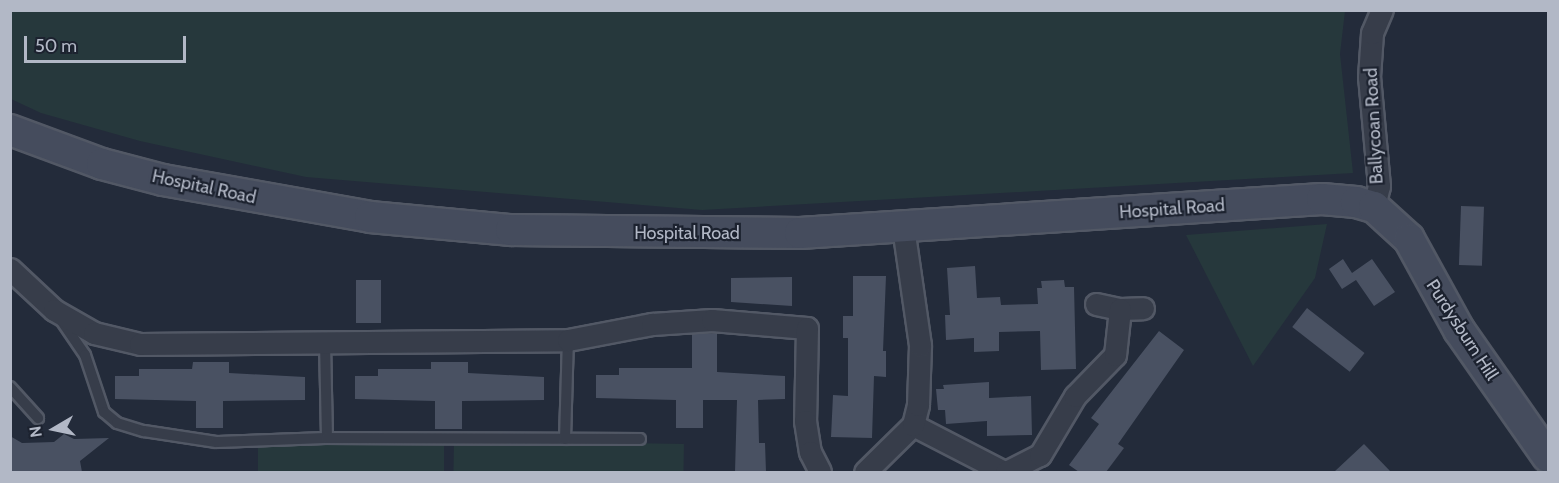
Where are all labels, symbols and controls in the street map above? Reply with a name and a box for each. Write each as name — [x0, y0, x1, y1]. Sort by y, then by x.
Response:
scale bar — [27, 24, 189, 62]
text: 50 m — [35, 35, 77, 57]
street label: Ballycoan Road — [1360, 67, 1388, 185]
street label: Hospital Road — [150, 165, 258, 209]
street label: Hospital Road — [1119, 195, 1225, 223]
street label: Hospital Road — [634, 222, 740, 244]
street label: Purdysburn Hill — [1421, 276, 1503, 384]
north arrow — [24, 399, 84, 459]
text: N — [25, 425, 46, 439]

